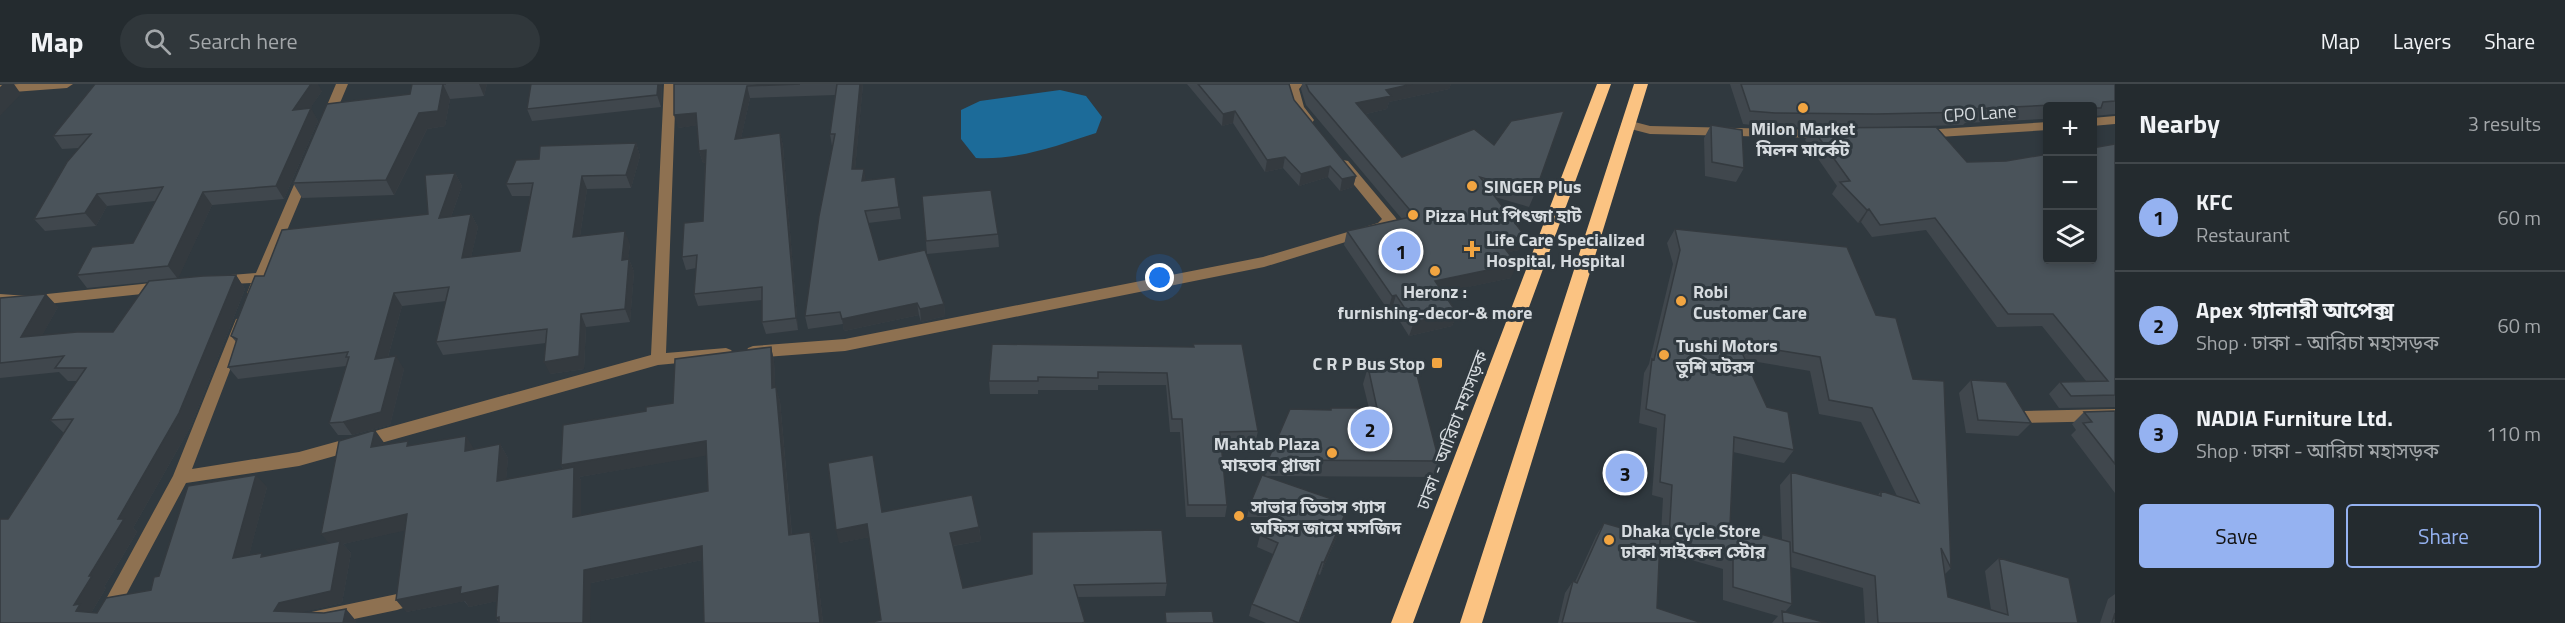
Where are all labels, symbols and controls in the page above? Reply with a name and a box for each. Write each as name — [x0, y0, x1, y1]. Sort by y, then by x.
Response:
search box — [120, 14, 540, 68]
text: Map — [30, 20, 84, 63]
text: Search here — [189, 24, 298, 58]
icon: search — [141, 25, 174, 58]
text: Map — [2321, 25, 2360, 57]
text: Layers — [2393, 25, 2451, 57]
text: Share — [2484, 25, 2535, 57]
street label: CPO Lane — [1943, 97, 2017, 129]
marker: Milon Market মিলন মার্কেট — [1796, 101, 1810, 115]
map controls — [2043, 102, 2097, 264]
button: + — [2043, 102, 2097, 156]
text: Nearby — [2139, 104, 2220, 143]
text: 3 results — [2468, 108, 2541, 139]
place label: Milon Market মিলন মার্কেট — [1751, 115, 1856, 163]
button: − — [2043, 156, 2097, 210]
place label: SINGER Plus — [1484, 173, 1581, 200]
marker: SINGER Plus — [1465, 179, 1479, 193]
text: KFC — [2196, 185, 2233, 219]
place label: Pizza Hut পিৎজা হাট — [1425, 202, 1582, 229]
text: 1 — [2153, 202, 2164, 233]
text: 60 m — [2497, 202, 2541, 233]
marker: Pizza Hut পিৎজা হাট — [1406, 208, 1420, 222]
button: layers — [2043, 210, 2097, 264]
text: Restaurant — [2196, 219, 2290, 250]
place label: Life Care Specialized Hospital, Hospital — [1486, 226, 1645, 274]
pin: 1 — [1382, 228, 1420, 274]
marker: Life Care Specialized Hospital, Hospital — [1463, 240, 1481, 258]
your location — [1145, 263, 1174, 292]
marker: Heronz : furnishing-decor-& more — [1428, 264, 1442, 278]
place label: Heronz : furnishing-decor-& more — [1338, 278, 1532, 326]
place label: Robi Customer Care — [1693, 278, 1807, 326]
text: Apex গ্যালারী আপেক্স — [2196, 293, 2394, 327]
marker: Robi Customer Care — [1674, 294, 1688, 308]
text: 2 — [2153, 310, 2164, 341]
text: 60 m — [2497, 310, 2541, 341]
text: Shop · ঢাকা - আরিচা মহাসড়ক — [2196, 327, 2439, 358]
place label: Tushi Motors তুশি মটরস — [1675, 332, 1778, 380]
street label: ঢাকা - আরিচা মহাসড়ক — [1409, 346, 1495, 514]
marker: Tushi Motors তুশি মটরস — [1657, 348, 1671, 362]
place label: C R P Bus Stop — [1313, 350, 1425, 377]
marker: C R P Bus Stop — [1430, 356, 1444, 370]
text: NADIA Furniture Ltd. — [2196, 401, 2393, 435]
pin: 2 — [1350, 406, 1390, 452]
text: 3 — [2153, 418, 2164, 449]
text: 110 m — [2486, 418, 2541, 449]
place label: Mahtab Plaza মাহতাব প্লাজা — [1214, 430, 1321, 478]
text: Shop · ঢাকা - আরিচা মহাসড়ক — [2196, 435, 2439, 466]
marker: Mahtab Plaza মাহতাব প্লাজা — [1325, 446, 1339, 460]
pin: 3 — [1606, 450, 1644, 496]
place label: সাভার তিতাস গ্যাস অফিস জামে মসজিদ — [1250, 493, 1402, 541]
button: Save — [2139, 504, 2334, 568]
button: Share — [2346, 504, 2541, 568]
marker: সাভার তিতাস গ্যাস অফিস জামে মসজিদ — [1232, 509, 1246, 523]
place label: Dhaka Cycle Store ঢাকা সাইকেল স্টোর — [1620, 517, 1767, 565]
marker: Dhaka Cycle Store ঢাকা সাইকেল স্টোর — [1602, 533, 1616, 547]

